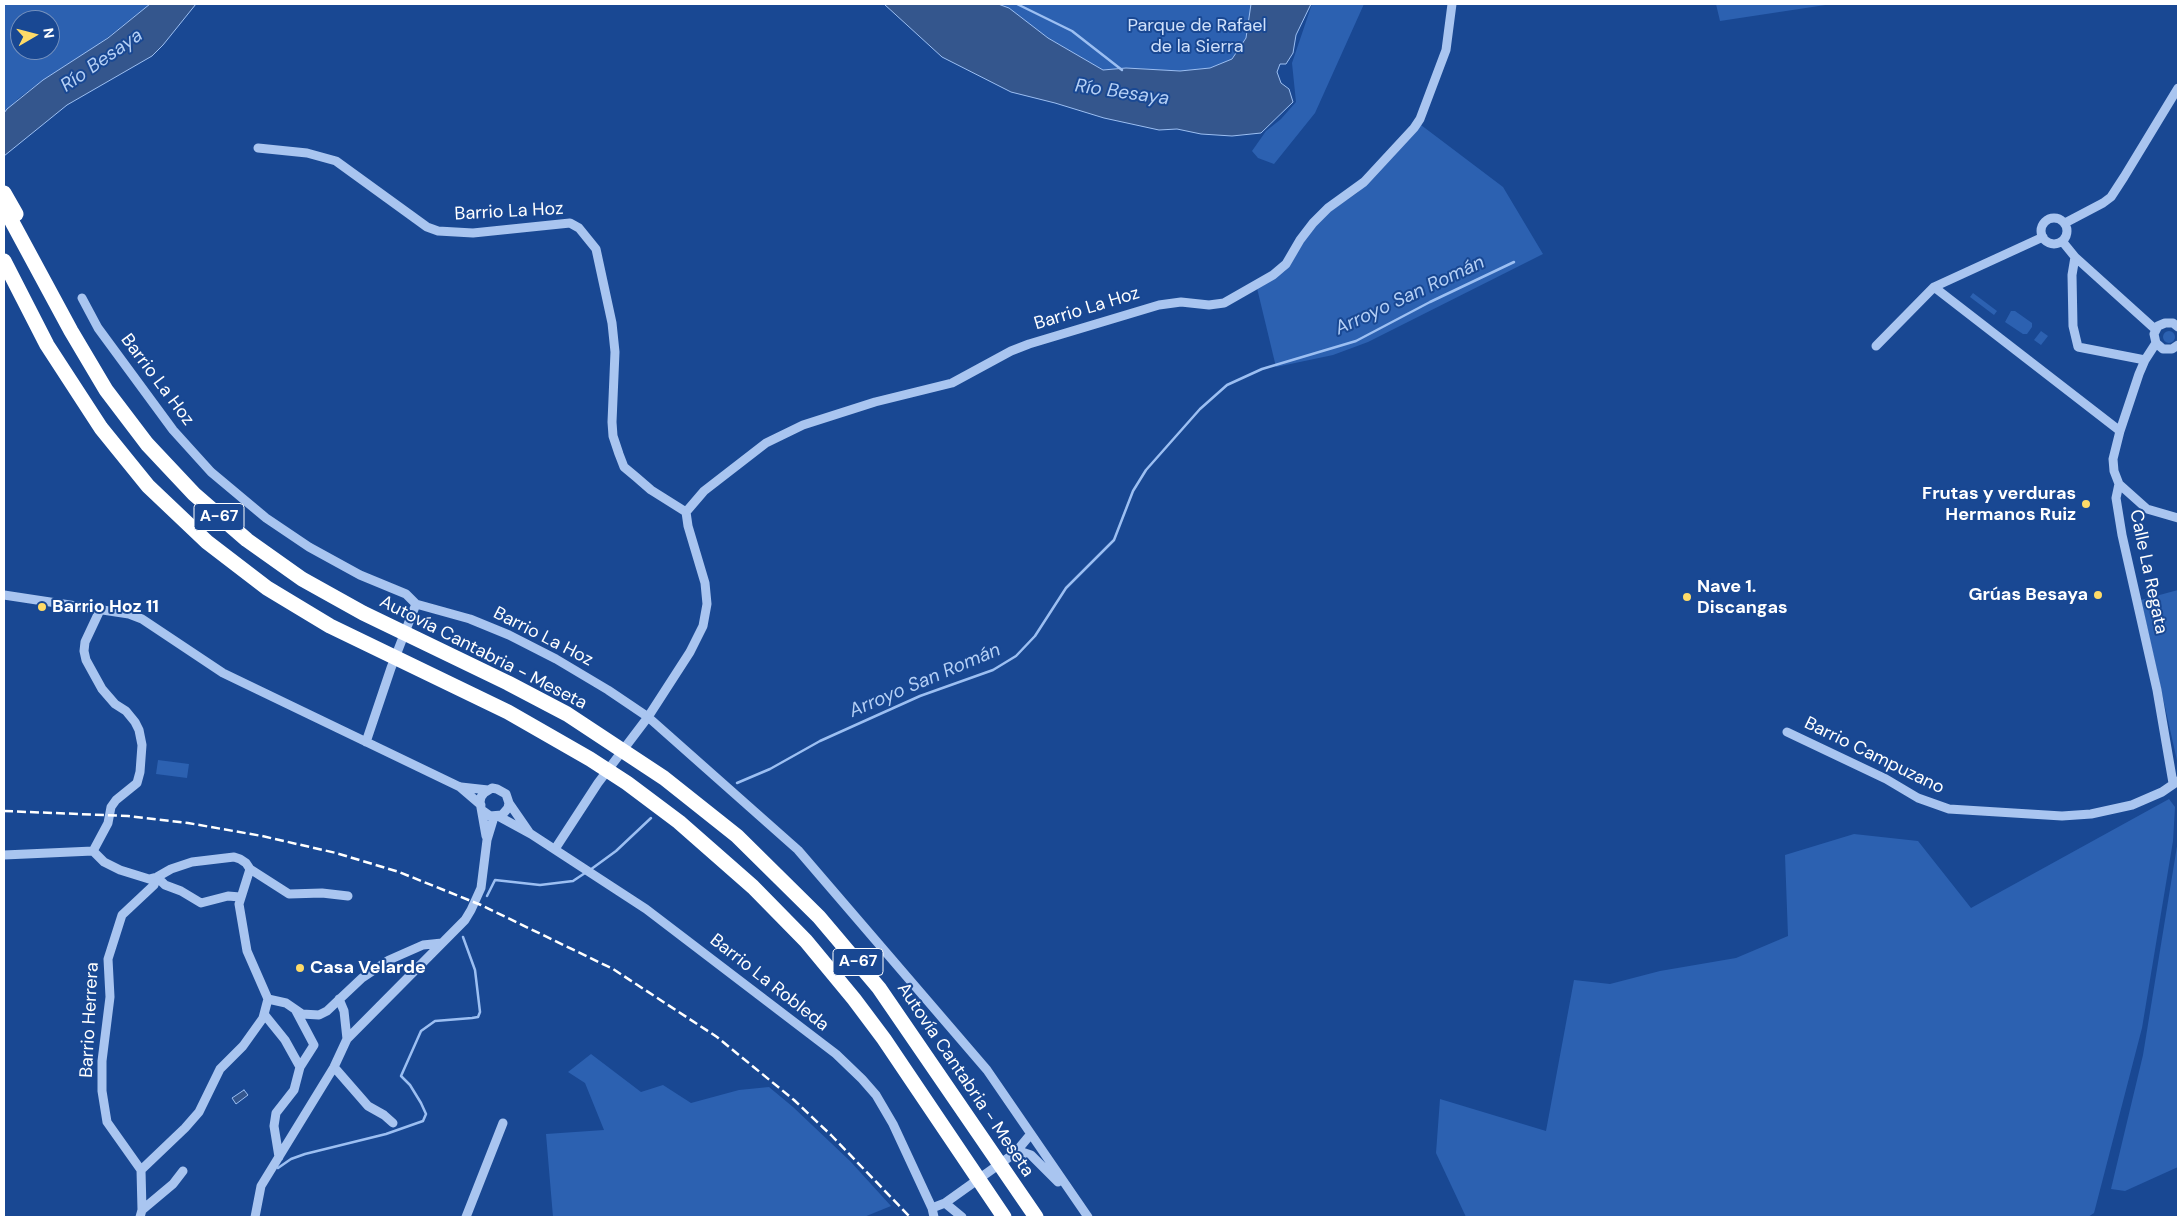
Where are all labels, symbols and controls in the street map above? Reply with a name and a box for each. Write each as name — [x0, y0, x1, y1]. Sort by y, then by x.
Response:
north arrow — [10, 10, 60, 60]
park label: Parque de Rafael de la Sierra — [1127, 15, 1267, 58]
water label: Río Besaya — [57, 24, 147, 98]
text: N — [39, 27, 58, 39]
water label: Río Besaya — [1073, 75, 1171, 111]
street label: Barrio La Hoz — [454, 198, 564, 226]
water label: Arroyo San Román — [1332, 251, 1488, 341]
street label: Barrio La Hoz — [1032, 283, 1142, 335]
street label: Barrio La Hoz — [116, 330, 198, 430]
place label: Frutas y verduras Hermanos Ruiz — [1922, 483, 2076, 526]
marker: Frutas y verduras Hermanos Ruiz — [2080, 498, 2092, 510]
road number: A-67 — [194, 504, 244, 530]
street label: Calle La Regata — [2124, 508, 2172, 636]
place label: Nave 1. Discangas — [1697, 576, 1788, 618]
place label: Grúas Besaya — [1968, 584, 2088, 606]
marker: Grúas Besaya — [2092, 589, 2104, 601]
street label: Autovía Cantabria - Meseta — [376, 591, 590, 715]
marker: Nave 1. Discangas — [1681, 591, 1693, 603]
place label: Barrio Hoz 11 — [52, 596, 159, 618]
marker: Barrio Hoz 11 — [36, 601, 48, 613]
street label: Barrio La Hoz — [490, 603, 596, 671]
water label: Arroyo San Román — [846, 639, 1004, 723]
street label: Barrio Campuzano — [1800, 713, 1948, 799]
street label: Barrio La Robleda — [705, 930, 833, 1036]
road number: A-67 — [833, 949, 883, 976]
place label: Casa Velarde — [310, 957, 426, 979]
street label: Barrio Herrera — [76, 962, 104, 1078]
marker: Casa Velarde — [294, 962, 306, 974]
street label: Autovía Cantabria - Meseta — [892, 979, 1038, 1181]

